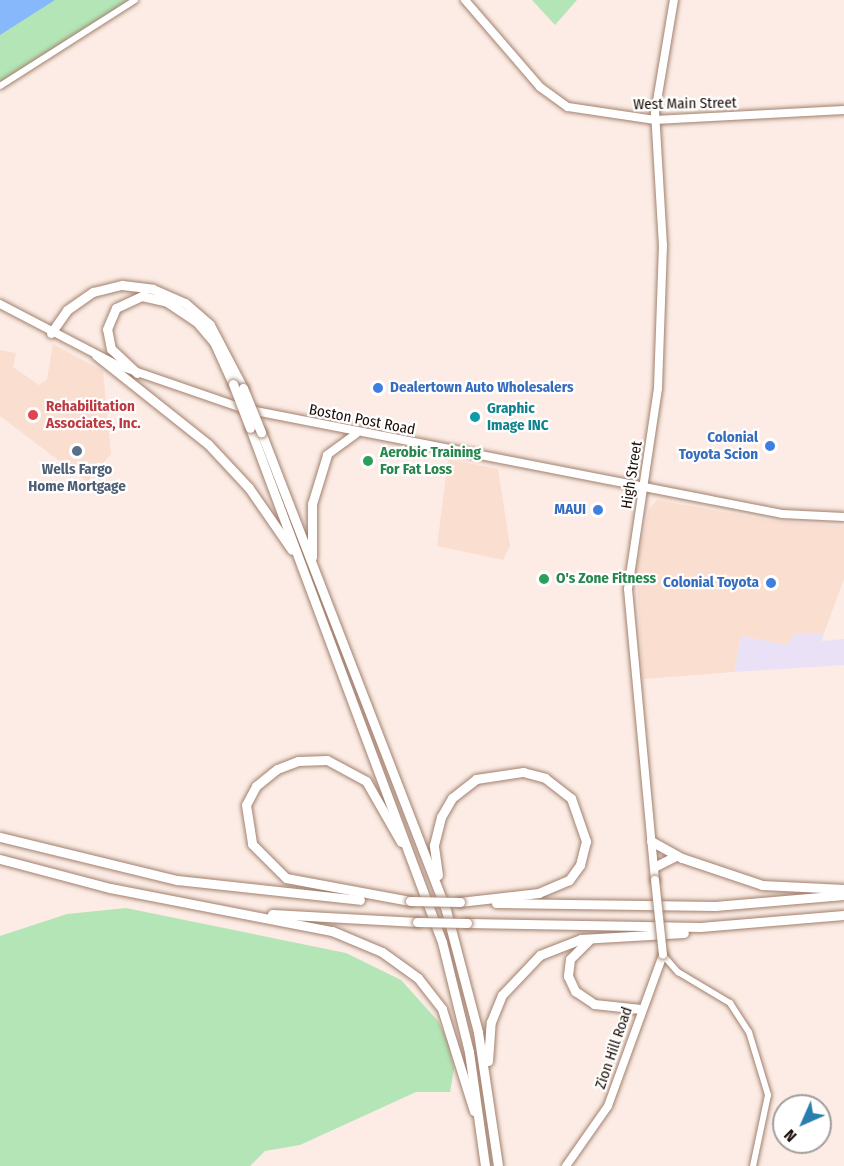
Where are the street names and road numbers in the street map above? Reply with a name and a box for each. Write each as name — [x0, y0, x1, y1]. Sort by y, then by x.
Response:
street label: West Main Street — [633, 94, 737, 114]
street label: Boston Post Road — [307, 401, 417, 439]
street label: High Street — [618, 440, 646, 510]
street label: Zion Hill Road — [592, 1005, 636, 1091]

